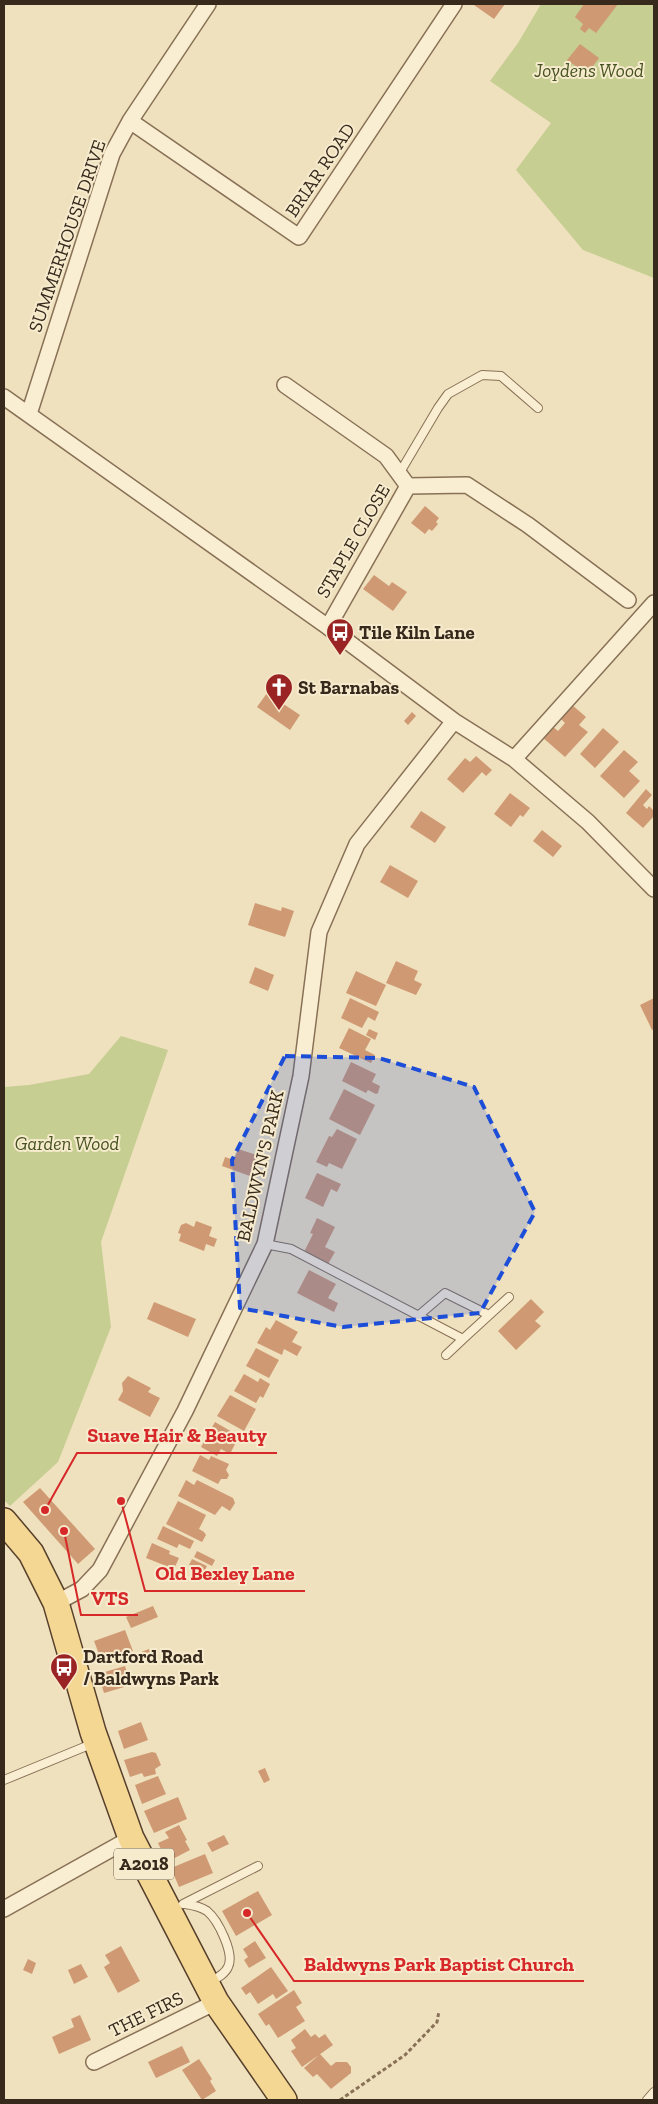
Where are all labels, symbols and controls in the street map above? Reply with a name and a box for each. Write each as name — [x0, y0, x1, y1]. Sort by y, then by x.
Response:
park label: Joydens Wood — [533, 59, 644, 82]
street label: BRIAR ROAD — [280, 119, 360, 221]
street label: SUMMERHOUSE DRIVE — [23, 137, 111, 335]
street label: STAPLE CLOSE — [311, 480, 395, 602]
bus stop icon: Tile Kiln Lane — [325, 617, 355, 656]
place label: Tile Kiln Lane — [359, 621, 475, 644]
church icon: St Barnabas — [264, 672, 294, 711]
place label: St Barnabas — [298, 676, 399, 699]
street label: BALDWYN'S PARK — [231, 1087, 289, 1244]
park label: Garden Wood — [15, 1132, 120, 1155]
callout: Suave Hair & Beauty — [77, 1418, 277, 1453]
text: Suave Hair & Beauty — [87, 1423, 267, 1447]
callout: Old Bexley Lane — [145, 1556, 305, 1591]
text: Old Bexley Lane — [155, 1561, 295, 1585]
callout: VTS — [81, 1580, 138, 1615]
text: VTS — [91, 1586, 129, 1610]
place label: Dartford Road / Baldwyns Park — [83, 1645, 219, 1690]
bus stop icon: Dartford Road / Baldwyns Park — [49, 1652, 79, 1691]
road number: A2018 — [114, 1848, 174, 1880]
callout: Baldwyns Park Baptist Church — [294, 1946, 584, 1981]
text: Baldwyns Park Baptist Church — [304, 1952, 575, 1976]
street label: THE FIRS — [105, 1986, 187, 2042]

